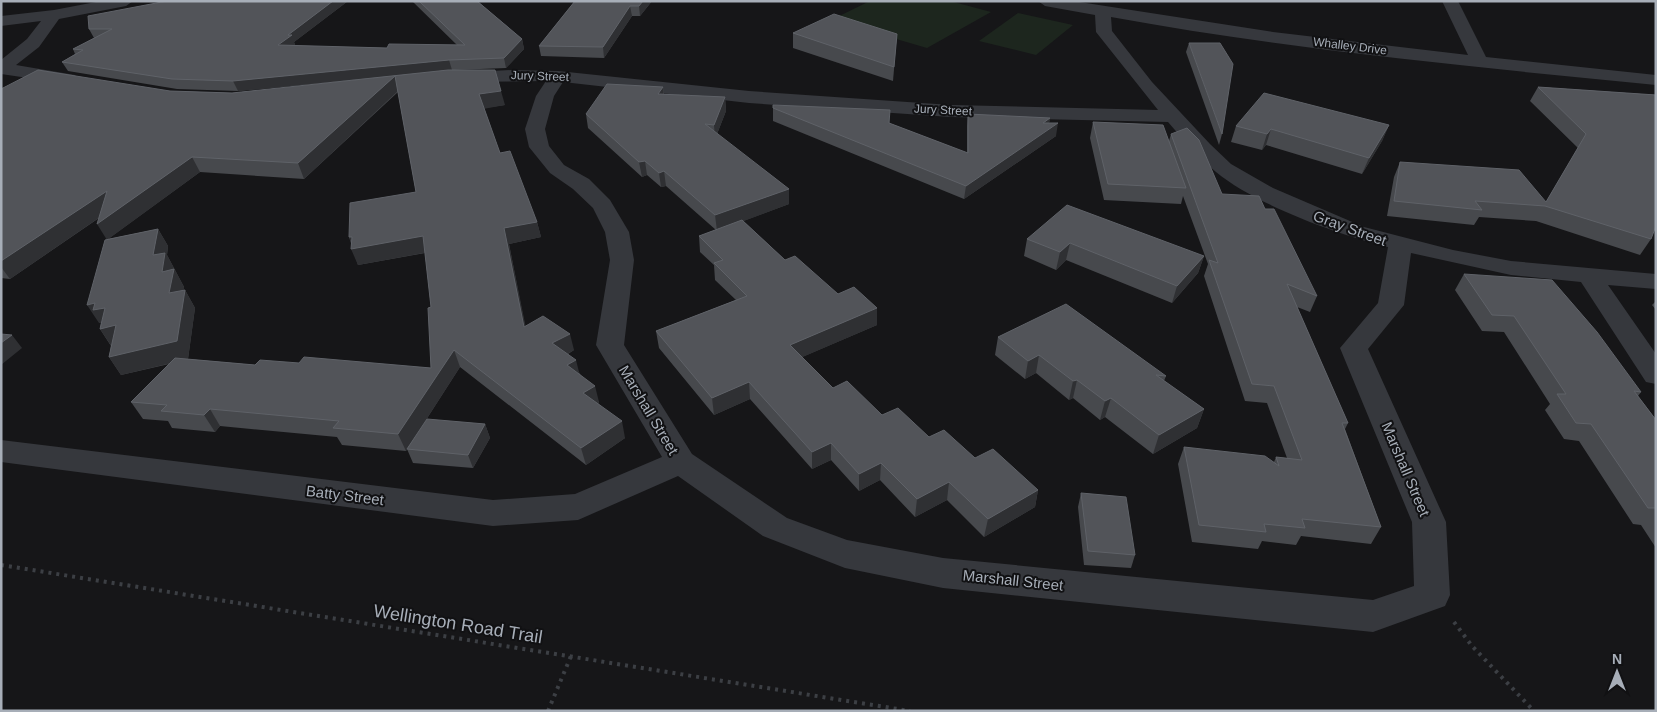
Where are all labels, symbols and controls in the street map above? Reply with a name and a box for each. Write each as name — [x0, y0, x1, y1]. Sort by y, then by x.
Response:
street label: Whalley Drive — [1312, 35, 1388, 57]
street label: Jury Street — [511, 68, 570, 84]
street label: Jury Street — [914, 101, 973, 119]
street label: Gray Street — [1311, 207, 1390, 249]
street label: Marshall Street — [616, 362, 683, 458]
street label: Marshall Street — [1378, 419, 1434, 520]
street label: Batty Street — [305, 482, 386, 508]
street label: Marshall Street — [962, 566, 1065, 594]
street label: Wellington Road Trail — [372, 601, 544, 647]
north arrow — [1592, 647, 1642, 697]
text: N — [1612, 651, 1622, 667]

